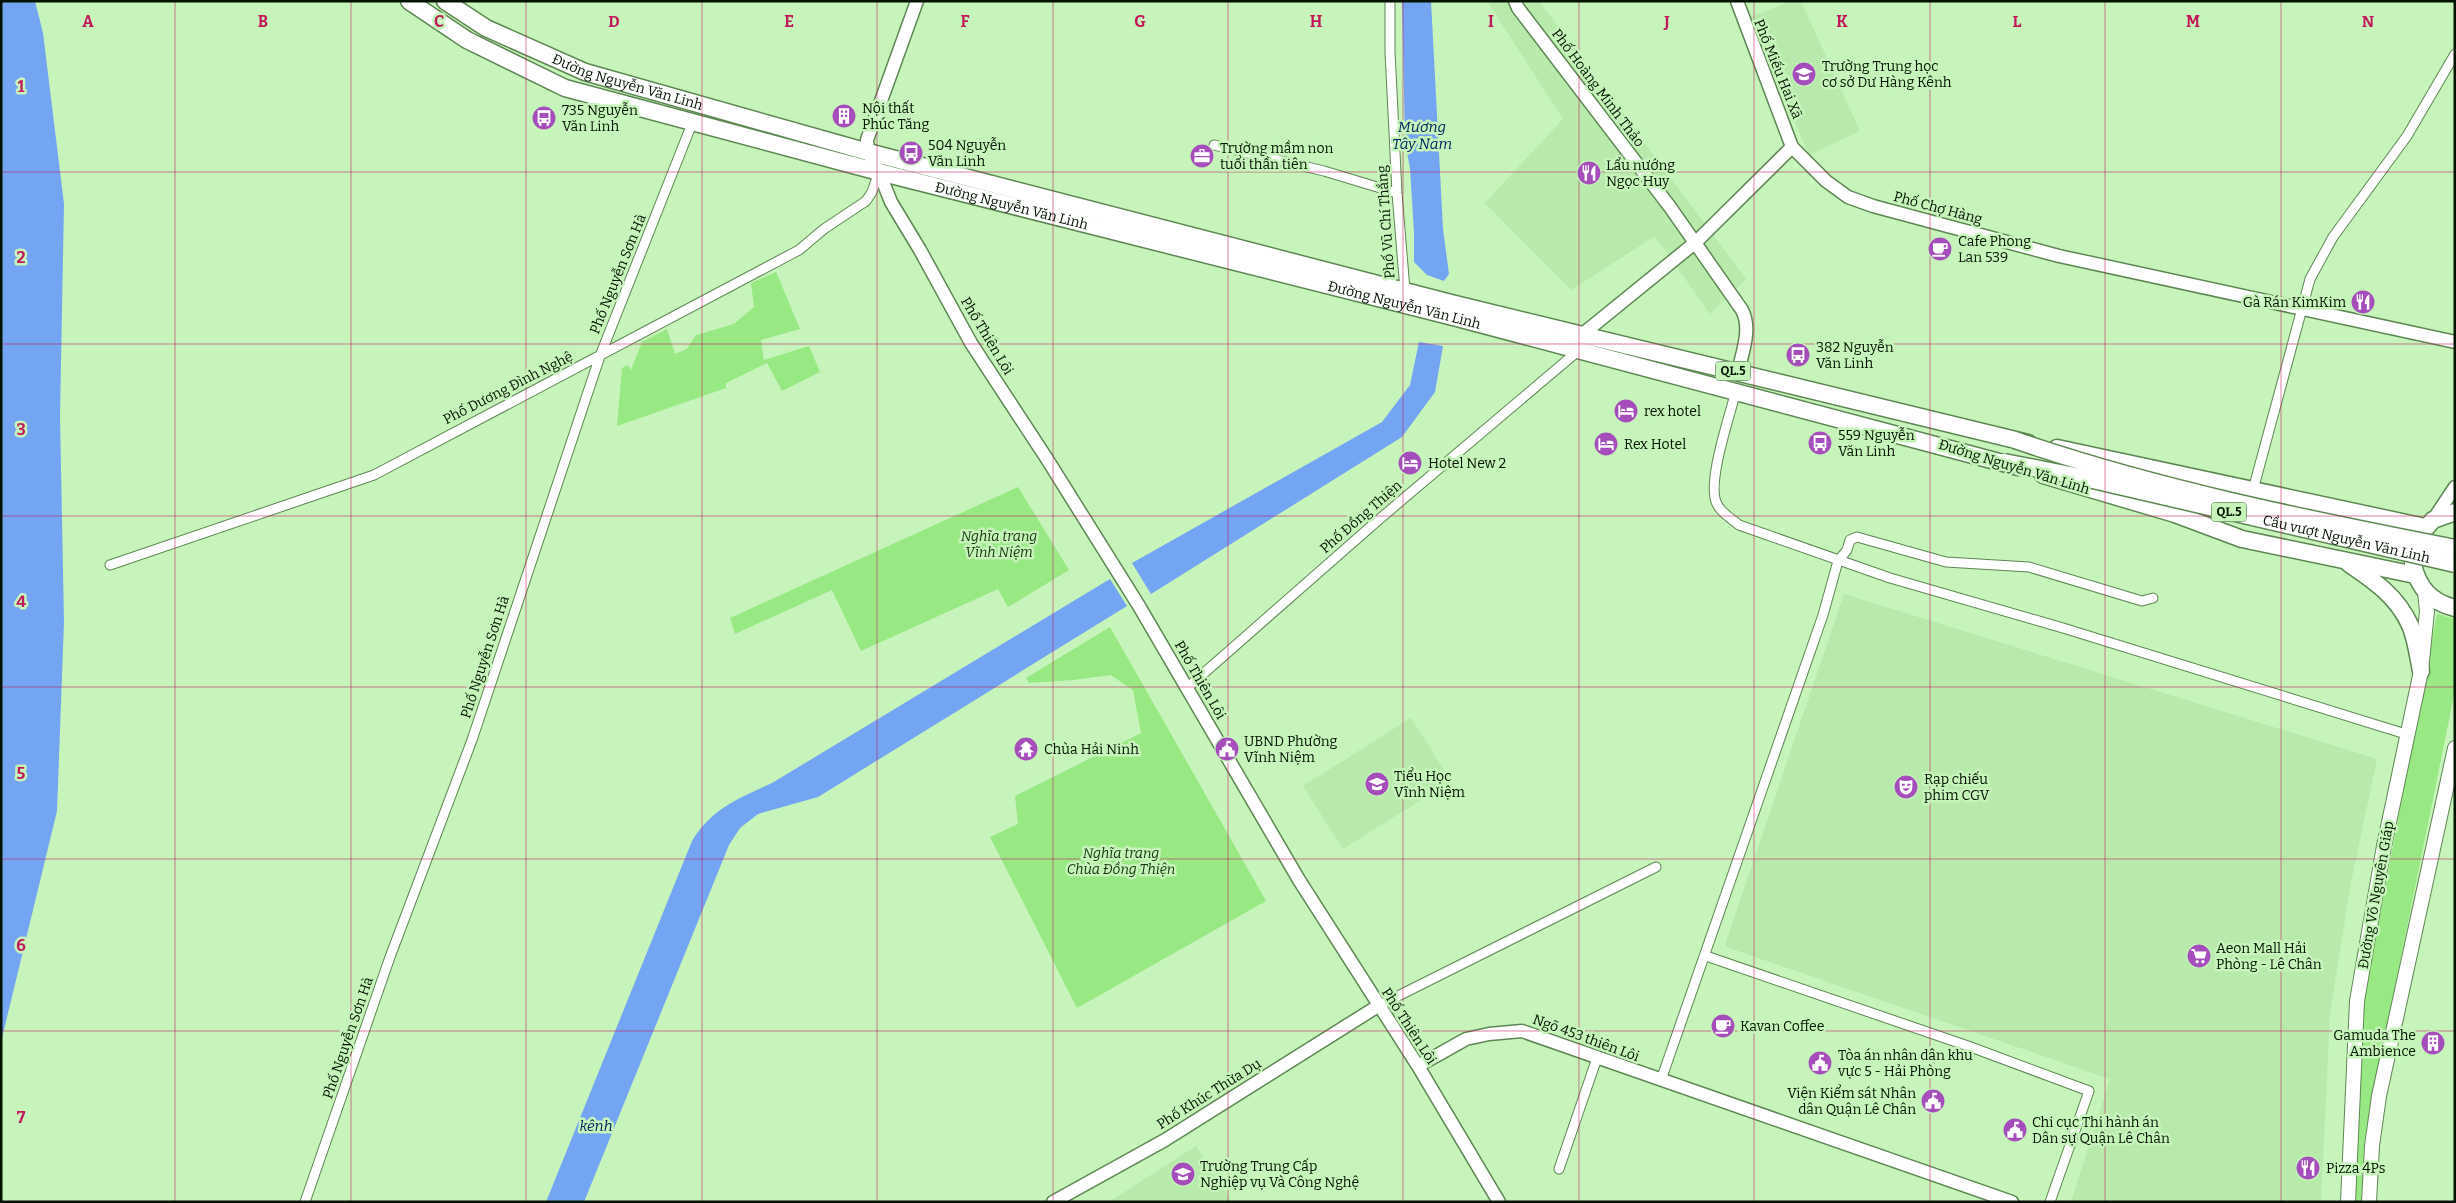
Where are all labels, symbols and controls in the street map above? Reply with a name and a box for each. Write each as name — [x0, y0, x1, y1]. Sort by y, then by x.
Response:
text: A — [82, 12, 94, 31]
text: B — [258, 12, 268, 31]
text: C — [434, 12, 444, 31]
text: D — [608, 12, 620, 31]
text: E — [784, 12, 794, 31]
text: F — [961, 12, 970, 31]
text: G — [1134, 12, 1146, 31]
text: H — [1310, 12, 1323, 31]
text: I — [1488, 12, 1494, 31]
text: J — [1663, 12, 1670, 31]
text: K — [1836, 12, 1848, 31]
text: L — [2013, 12, 2022, 31]
text: M — [2186, 12, 2200, 31]
text: N — [2362, 12, 2374, 31]
street label: Phố Miếu Hai Xã — [1750, 16, 1807, 122]
street label: Phố Hoàng Minh Thảo — [1548, 25, 1649, 150]
street label: Đường Nguyễn Văn Linh — [550, 50, 705, 113]
place label: Trường Trung học cơ sở Dư Hàng Kênh — [1822, 58, 1952, 91]
school or university icon: Trường Trung học cơ sở Dư Hàng Kênh — [1791, 61, 1817, 87]
text: 1 — [18, 77, 25, 96]
place label: Nội thất Phúc Tăng — [862, 99, 929, 133]
place label: 735 Nguyễn Văn Linh — [562, 102, 638, 135]
building icon: Nội thất Phúc Tăng — [831, 103, 857, 129]
bus stop icon: 735 Nguyễn Văn Linh — [531, 105, 557, 131]
water label: Mương Tây Nam — [1392, 118, 1452, 153]
place label: 504 Nguyễn Văn Linh — [928, 137, 1006, 170]
place label: Trường mầm non tuổi thần tiên — [1220, 139, 1333, 173]
bus stop icon: 504 Nguyễn Văn Linh — [898, 140, 924, 166]
office icon: Trường mầm non tuổi thần tiên — [1189, 143, 1215, 169]
place label: Lẩu nướng Ngọc Huy — [1606, 157, 1675, 190]
restaurant icon: Lẩu nướng Ngọc Huy — [1576, 160, 1602, 186]
street label: Phố Vũ Chí Thắng — [1373, 165, 1398, 279]
street label: Đường Nguyễn Văn Linh — [933, 178, 1090, 233]
street label: Phố Chợ Hàng — [1892, 187, 1985, 228]
street label: Phố Nguyễn Sơn Hà — [585, 211, 650, 336]
place label: Cafe Phong Lan 539 — [1958, 233, 2031, 266]
cafe icon: Cafe Phong Lan 539 — [1927, 236, 1953, 262]
text: 2 — [16, 248, 26, 267]
street label: Đường Nguyễn Văn Linh — [1326, 277, 1483, 333]
restaurant icon: Gà Rán KimKim — [2350, 289, 2376, 315]
street label: Phố Thiên Lôi — [957, 294, 1018, 378]
place label: Gà Rán KimKim — [2243, 294, 2347, 311]
place label: 382 Nguyễn Văn Linh — [1816, 339, 1894, 372]
bus stop icon: 382 Nguyễn Văn Linh — [1785, 342, 1811, 368]
street label: Phố Dương Đình Nghệ — [440, 347, 576, 428]
road number: QL.5 — [1716, 362, 1750, 381]
hotel icon: rex hotel — [1613, 398, 1639, 424]
place label: rex hotel — [1644, 403, 1701, 420]
text: 3 — [16, 420, 26, 439]
place label: 559 Nguyễn Văn Linh — [1838, 427, 1915, 460]
bus stop icon: 559 Nguyễn Văn Linh — [1807, 430, 1833, 456]
hotel icon: Rex Hotel — [1593, 431, 1619, 457]
place label: Rex Hotel — [1624, 436, 1686, 453]
street label: Đường Nguyễn Văn Linh — [1936, 436, 2092, 498]
hotel icon: Hotel New 2 — [1397, 450, 1423, 476]
place label: Hotel New 2 — [1428, 455, 1506, 472]
street label: Phố Đồng Thiện — [1316, 476, 1405, 557]
road number: QL.5 — [2212, 502, 2246, 522]
street label: Cầu vượt Nguyễn Văn Linh — [2261, 511, 2432, 566]
park label: Nghĩa trang Vĩnh Niệm — [961, 528, 1037, 561]
text: 4 — [16, 592, 26, 611]
street label: Phố Nguyễn Sơn Hà — [456, 593, 513, 720]
street label: Phố Thiên Lôi — [1171, 637, 1230, 722]
place label: UBND Phường Vĩnh Niệm — [1244, 733, 1338, 766]
temple icon: Chùa Hải Ninh — [1013, 736, 1039, 762]
public building icon: UBND Phường Vĩnh Niệm — [1214, 736, 1240, 762]
place label: Chùa Hải Ninh — [1044, 741, 1139, 758]
text: 5 — [17, 764, 26, 783]
place label: Tiểu Học Vĩnh Niệm — [1394, 767, 1466, 801]
place label: Rạp chiếu phim CGV — [1924, 770, 1990, 804]
school or university icon: Tiểu Học Vĩnh Niệm — [1364, 771, 1390, 797]
theatre icon: Rạp chiếu phim CGV — [1893, 774, 1919, 800]
street label: Đường Võ Nguyên Giáp — [2355, 820, 2397, 970]
park label: Nghĩa trang Chùa Đồng Thiện — [1067, 845, 1175, 878]
text: 6 — [16, 936, 26, 955]
place label: Aeon Mall Hải Phòng - Lê Chân — [2216, 940, 2322, 973]
supermarket icon: Aeon Mall Hải Phòng - Lê Chân — [2186, 943, 2212, 969]
street label: Phố Nguyễn Sơn Hà — [318, 974, 377, 1101]
street label: Phố Thiên Lôi — [1378, 984, 1441, 1067]
street label: Ngõ 453 thiên Lôi — [1530, 1011, 1642, 1065]
cafe icon: Kavan Coffee — [1710, 1013, 1736, 1039]
place label: Kavan Coffee — [1740, 1018, 1824, 1035]
place label: Gamuda The Ambience — [2333, 1027, 2416, 1060]
building icon: Gamuda The Ambience — [2420, 1030, 2446, 1056]
place label: Tòa án nhân dân khu vực 5 - Hải Phòng — [1837, 1047, 1973, 1080]
public building icon: Tòa án nhân dân khu vực 5 - Hải Phòng — [1807, 1050, 1833, 1076]
street label: Phố Khúc Thừa Dụ — [1153, 1054, 1265, 1133]
place label: Viện Kiểm sát Nhân dân Quận Lê Chân — [1787, 1084, 1916, 1118]
public building icon: Viện Kiểm sát Nhân dân Quận Lê Chân — [1920, 1088, 1946, 1114]
text: 7 — [17, 1108, 26, 1127]
place label: Chi cục Thi hành án Dân sự Quận Lê Chân — [2032, 1114, 2170, 1147]
water label: kênh — [579, 1117, 613, 1135]
public building icon: Chi cục Thi hành án Dân sự Quận Lê Chân — [2002, 1117, 2028, 1143]
restaurant icon: Pizza 4Ps — [2295, 1155, 2321, 1181]
place label: Trường Trung Cấp Nghiệp vụ Và Công Nghệ — [1200, 1157, 1359, 1191]
place label: Pizza 4Ps — [2326, 1160, 2385, 1177]
school or university icon: Trường Trung Cấp Nghiệp vụ Và Công Nghệ — [1170, 1161, 1196, 1187]

